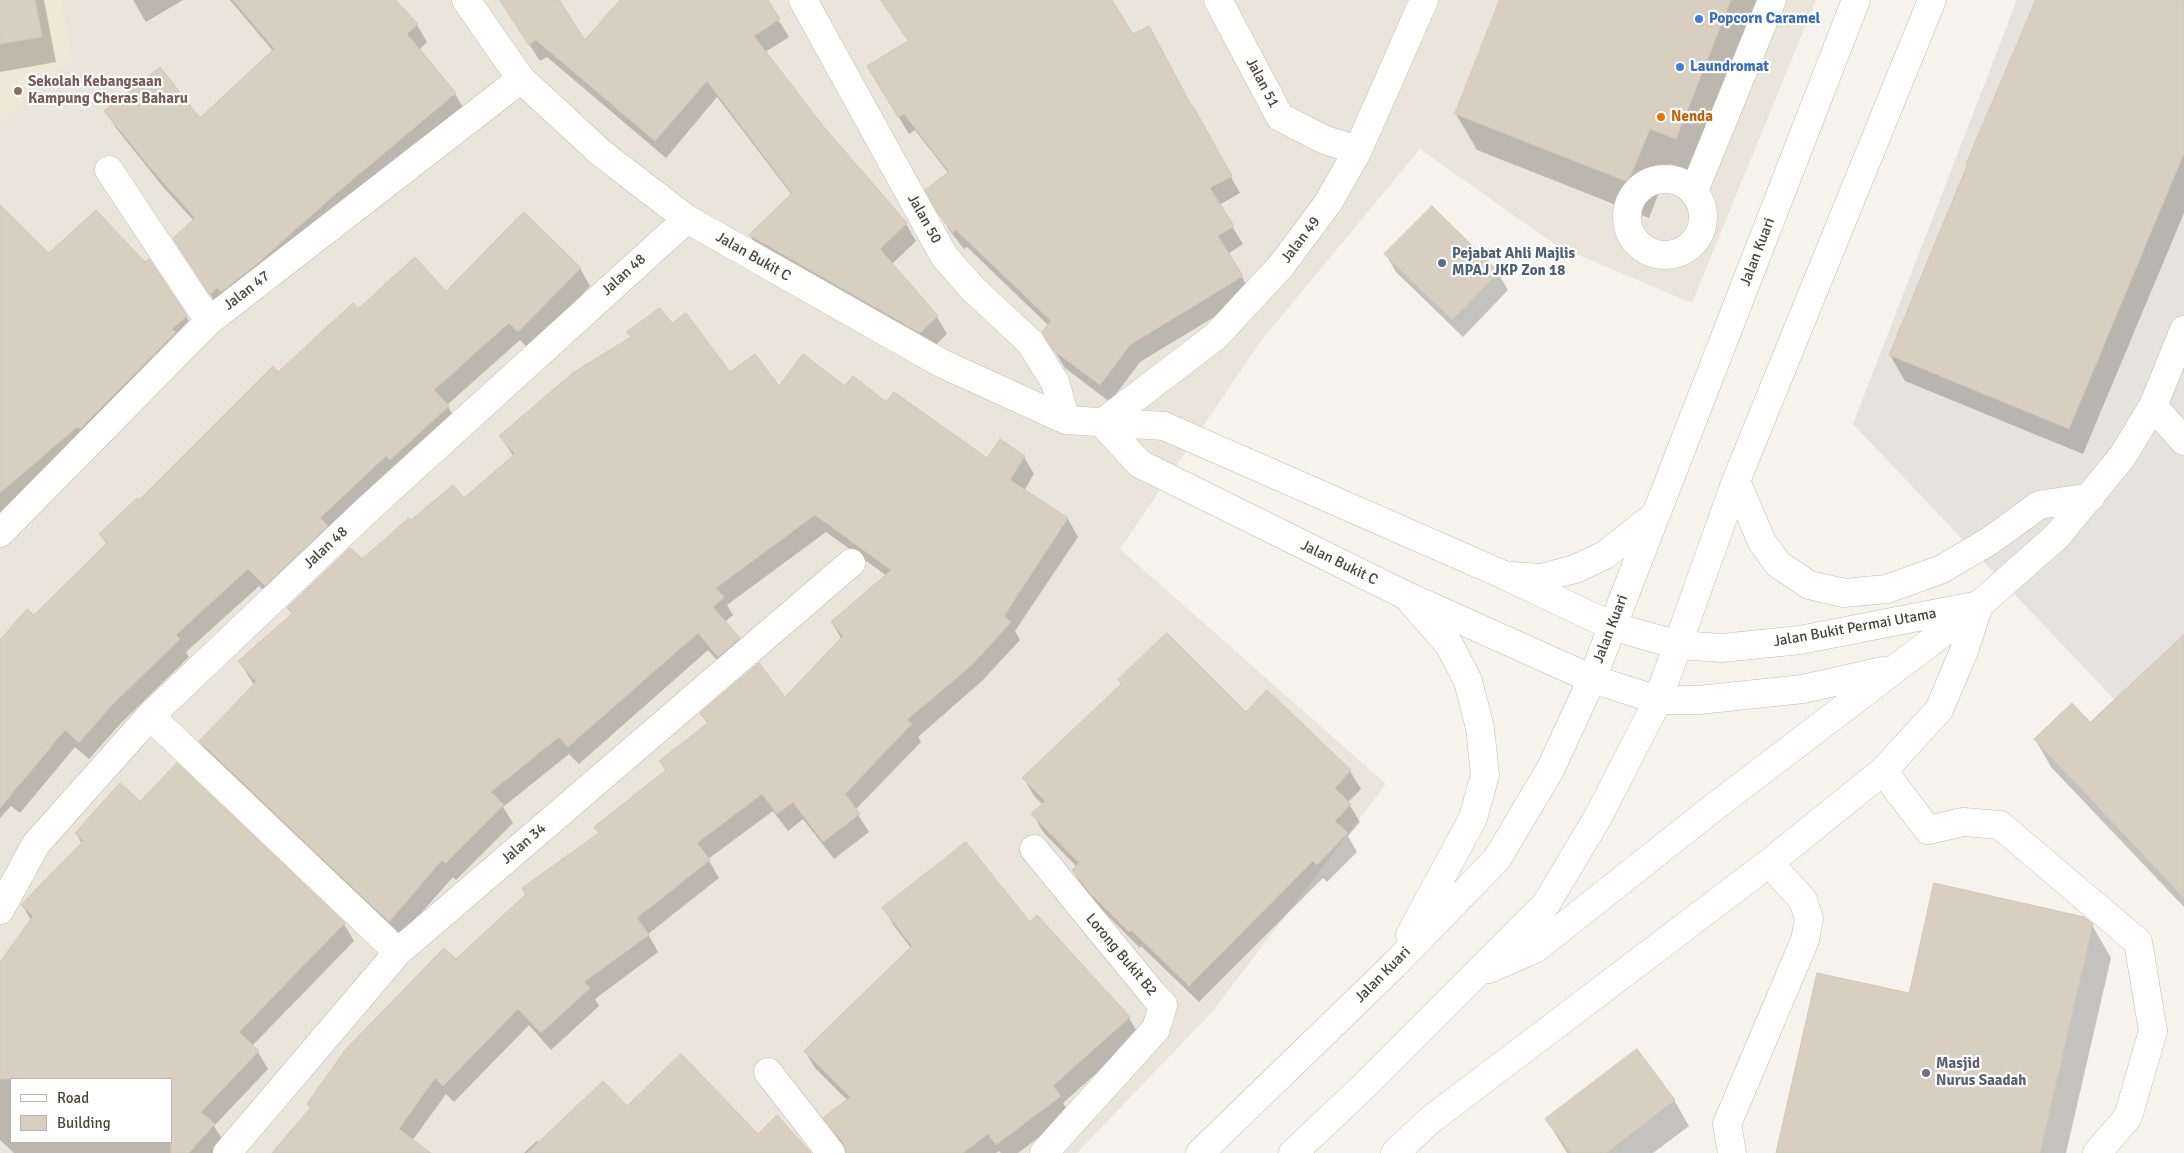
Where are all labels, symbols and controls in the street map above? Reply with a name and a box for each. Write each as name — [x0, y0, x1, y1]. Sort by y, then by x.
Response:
place label: Popcorn Caramel — [1709, 10, 1820, 28]
marker: Popcorn Caramel — [1693, 13, 1705, 25]
street label: Jalan 51 — [1241, 55, 1283, 111]
place label: Laundromat — [1690, 58, 1769, 76]
marker: Laundromat — [1674, 61, 1686, 73]
place label: Sekolah Kebangsaan Kampung Cheras Baharu — [28, 73, 188, 108]
marker: Sekolah Kebangsaan Kampung Cheras Baharu — [12, 85, 24, 97]
place label: Nenda — [1671, 108, 1713, 126]
marker: Nenda — [1655, 111, 1667, 123]
street label: Jalan 50 — [903, 191, 945, 247]
street label: Jalan 49 — [1278, 213, 1324, 267]
street label: Jalan Kuari — [1737, 215, 1779, 289]
street label: Jalan Bukit C — [712, 228, 794, 286]
place label: Pejabat Ahli Majlis MPAJ JKP Zon 18 — [1452, 245, 1575, 280]
street label: Jalan 48 — [598, 250, 650, 300]
marker: Pejabat Ahli Majlis MPAJ JKP Zon 18 — [1436, 257, 1448, 269]
street label: Jalan 47 — [220, 267, 274, 315]
street label: Jalan 48 — [300, 523, 352, 573]
street label: Jalan Bukit C — [1297, 537, 1381, 589]
street label: Jalan Kuari — [1590, 592, 1632, 666]
street label: Jalan Bukit Permai Utama — [1772, 605, 1938, 651]
street label: Jalan 34 — [498, 820, 550, 868]
street label: Lorong Bukit B2 — [1081, 910, 1161, 1000]
street label: Jalan Kuari — [1351, 943, 1415, 1007]
place label: Masjid Nurus Saadah — [1936, 1055, 2026, 1090]
marker: Masjid Nurus Saadah — [1920, 1067, 1932, 1079]
legend — [10, 1078, 172, 1143]
text: Road — [57, 1089, 89, 1107]
text: Building — [57, 1114, 111, 1132]

